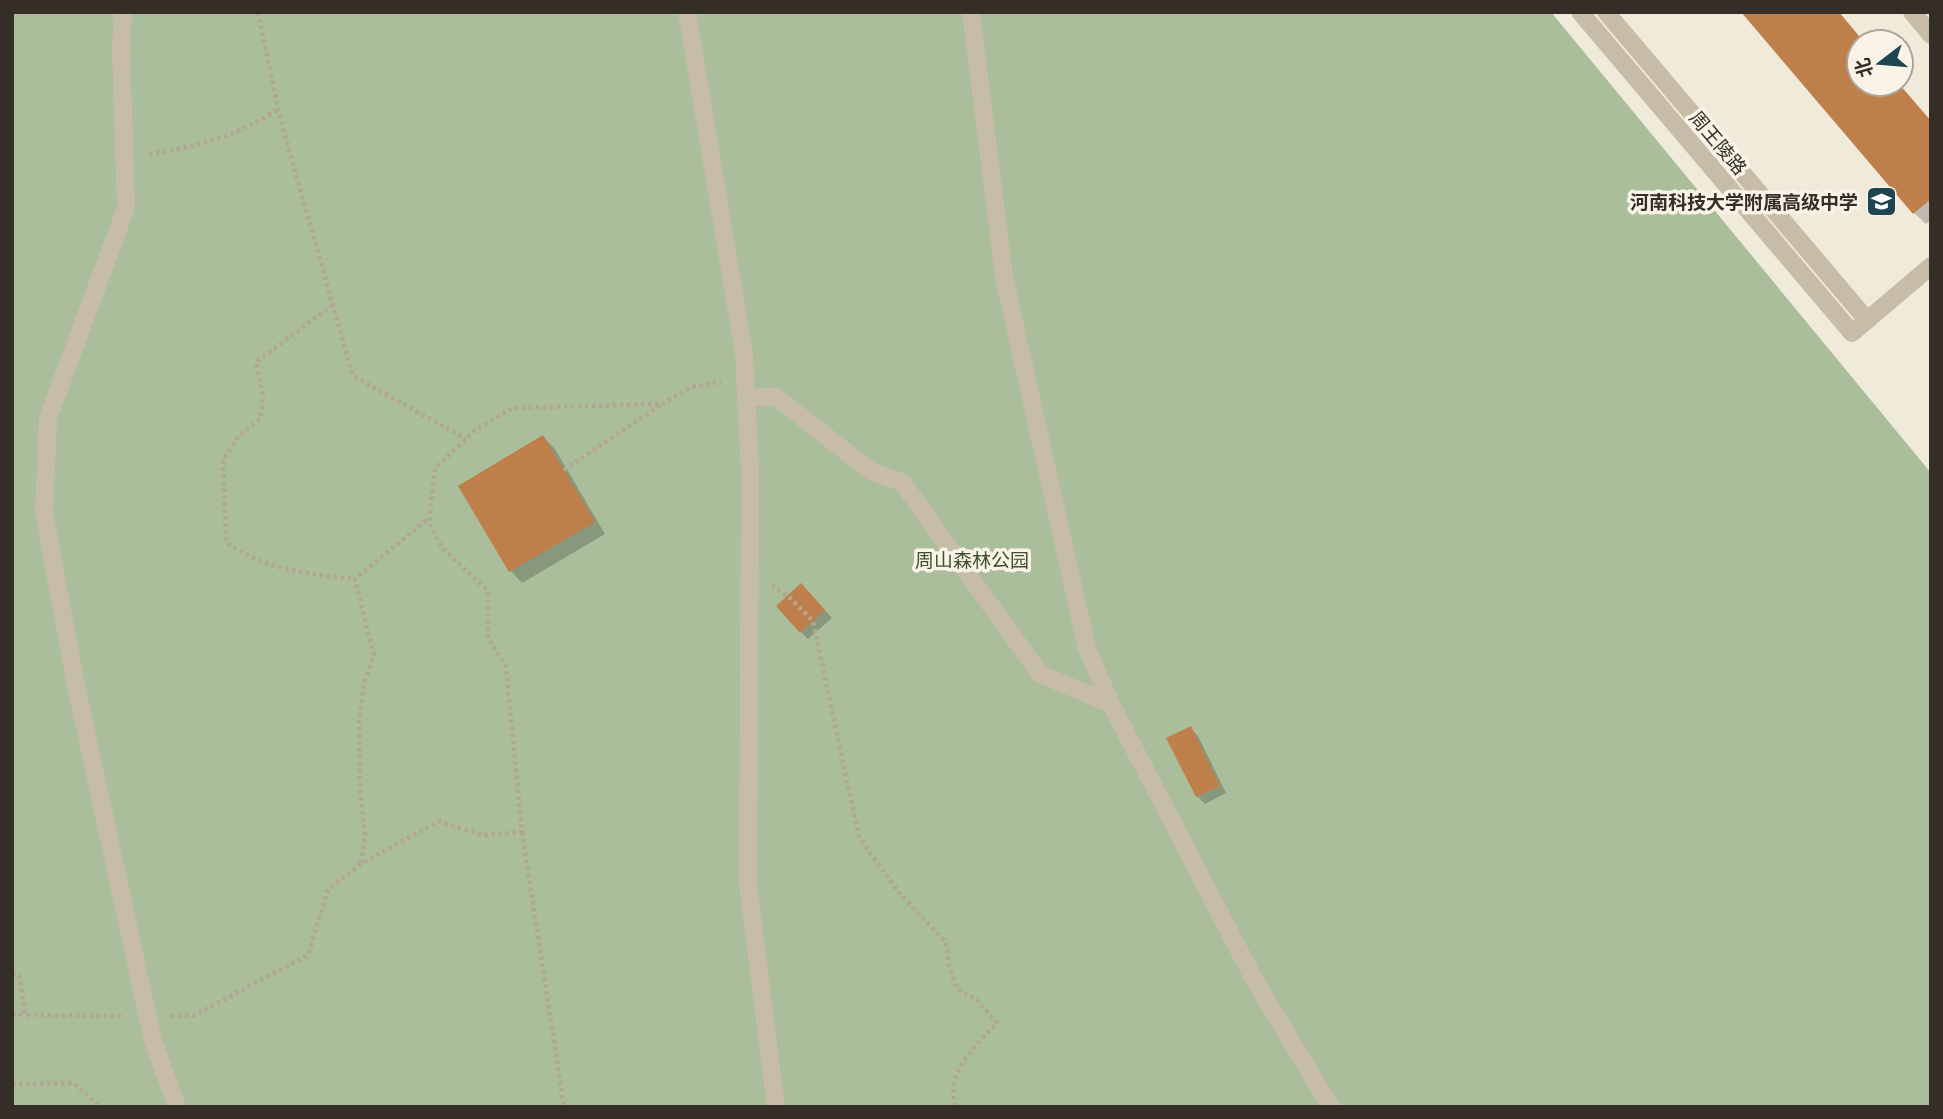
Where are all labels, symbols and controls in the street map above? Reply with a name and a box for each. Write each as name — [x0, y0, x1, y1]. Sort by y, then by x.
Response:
north arrow — [1845, 28, 1915, 98]
text: 北 — [1850, 55, 1878, 80]
street label: 周王陵路 — [1685, 106, 1751, 180]
school or university icon: 河南科技大学附属高级中学 — [1864, 185, 1898, 219]
place label: 河南科技大学附属高级中学 — [1630, 191, 1858, 214]
park label: 周山森林公园 — [915, 549, 1029, 572]

